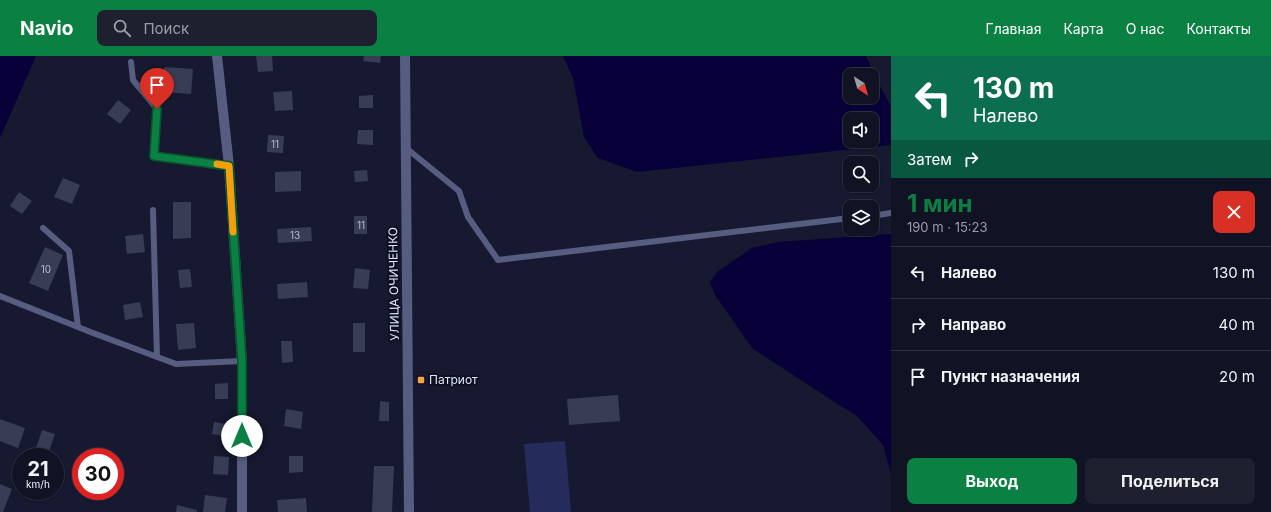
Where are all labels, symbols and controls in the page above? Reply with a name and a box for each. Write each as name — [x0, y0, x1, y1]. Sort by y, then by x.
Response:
search box — [97, 10, 377, 46]
text: Navio — [20, 17, 73, 40]
icon: search — [111, 17, 133, 39]
text: Поиск — [143, 19, 189, 38]
text: Главная — [986, 20, 1041, 37]
text: Карта — [1063, 20, 1104, 37]
text: О нас — [1126, 20, 1164, 37]
text: Контакты — [1186, 20, 1251, 37]
pin — [140, 68, 174, 109]
north arrow — [843, 68, 879, 104]
map controls — [843, 68, 879, 236]
text: 130 m — [973, 71, 1054, 105]
icon: left — [907, 72, 959, 124]
icon: arrive — [146, 74, 168, 96]
text: Налево — [973, 105, 1038, 126]
button: sound — [843, 112, 879, 148]
house number: 11 — [271, 138, 279, 150]
icon: right — [960, 148, 982, 170]
text: Затем — [907, 150, 952, 169]
button: search — [843, 156, 879, 192]
text: 1 мин — [907, 189, 972, 218]
button: close — [1213, 191, 1255, 233]
button: layers — [843, 200, 879, 236]
house number: 11 — [357, 219, 365, 231]
text: 190 m · 15:23 — [907, 219, 988, 235]
street label: УЛИЦА ОЧИЧЕНКО — [385, 227, 402, 341]
house number: 13 — [290, 229, 300, 241]
icon: left — [907, 262, 929, 284]
house number: 10 — [41, 263, 51, 275]
text: Налево — [941, 263, 997, 282]
text: 130 m — [1213, 263, 1255, 282]
icon: right — [907, 314, 929, 336]
text: Направо — [941, 315, 1006, 334]
text: 40 m — [1218, 315, 1255, 334]
icon: arrive — [907, 366, 929, 388]
text: Пункт назначения — [941, 367, 1080, 386]
text: 20 m — [1219, 367, 1255, 386]
place label: Патриот — [429, 372, 478, 387]
marker: Патриот — [416, 375, 426, 385]
position arrow — [221, 415, 263, 457]
speed limit sign: 30 — [72, 448, 124, 500]
text: 21 — [27, 457, 49, 481]
button: Выход — [907, 458, 1077, 504]
button: Поделиться — [1085, 458, 1255, 504]
text: km/h — [26, 478, 50, 490]

